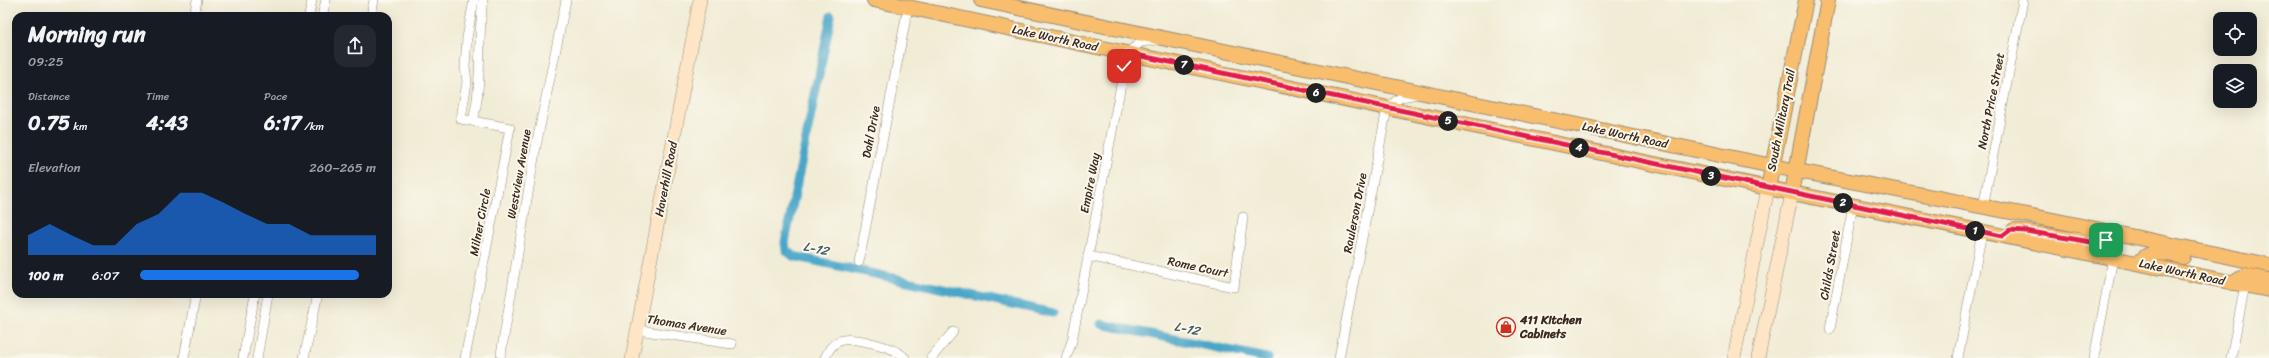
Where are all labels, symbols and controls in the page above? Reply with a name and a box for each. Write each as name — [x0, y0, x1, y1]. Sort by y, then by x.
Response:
map controls — [2213, 12, 2257, 108]
button: locate — [2213, 12, 2257, 56]
text: Morning run — [28, 15, 146, 54]
street label: Lake Worth Road — [1010, 18, 1101, 58]
button: share — [334, 25, 376, 67]
pin — [1107, 49, 1141, 83]
text: 09:25 — [28, 50, 64, 73]
street label: North Price Street — [1971, 51, 2011, 151]
icon: check — [1113, 55, 1135, 77]
pin: 7 — [1174, 55, 1194, 75]
text: 7 — [1181, 55, 1187, 74]
button: layers — [2213, 64, 2257, 108]
street label: South Military Trail — [1760, 66, 1802, 173]
pin: 6 — [1306, 83, 1326, 103]
text: 6 — [1313, 83, 1319, 102]
text: Distance — [28, 87, 70, 106]
text: Time — [146, 87, 169, 106]
text: Pace — [264, 87, 287, 106]
street label: Dahl Drive — [855, 104, 887, 160]
text: 0.75 — [28, 106, 70, 141]
text: 4:43 — [146, 106, 188, 141]
text: 6:17 — [264, 106, 301, 141]
pin: 5 — [1438, 111, 1458, 131]
text: 5 — [1445, 111, 1451, 130]
street label: Lake Worth Road — [1580, 115, 1671, 155]
text: km — [70, 117, 87, 136]
text: /km — [301, 117, 324, 136]
street label: Westview Avenue — [500, 127, 538, 221]
pin: 4 — [1569, 138, 1589, 158]
text: 4 — [1576, 138, 1582, 157]
street label: Haverhill Road — [648, 139, 684, 219]
street label: Empire Way — [1073, 150, 1107, 215]
text: Elevation — [28, 156, 81, 179]
text: 260–265 m — [309, 156, 376, 179]
pin: 3 — [1701, 166, 1721, 186]
text: 3 — [1708, 166, 1714, 185]
street label: Raulerson Drive — [1336, 171, 1374, 255]
street label: Milner Circle — [463, 186, 497, 258]
pin: 2 — [1833, 193, 1853, 213]
text: 2 — [1840, 193, 1846, 212]
pin: 1 — [1965, 221, 1985, 241]
text: 1 — [1973, 221, 1977, 240]
pin — [2089, 223, 2123, 257]
street label: Childs Street — [1813, 228, 1847, 302]
icon: arrive — [2095, 229, 2117, 251]
water label: L-12 — [801, 235, 833, 263]
street label: Rome Court — [1166, 250, 1231, 284]
street label: Lake Worth Road — [2137, 252, 2228, 292]
text: 100 m — [28, 264, 63, 287]
text: 6:07 — [92, 264, 119, 287]
street label: Thomas Avenue — [645, 308, 729, 342]
place label: 411 Kitchen Cabinets — [1519, 309, 1582, 345]
water label: L-12 — [1172, 315, 1204, 343]
shop icon: 411 Kitchen Cabinets — [1495, 316, 1517, 338]

